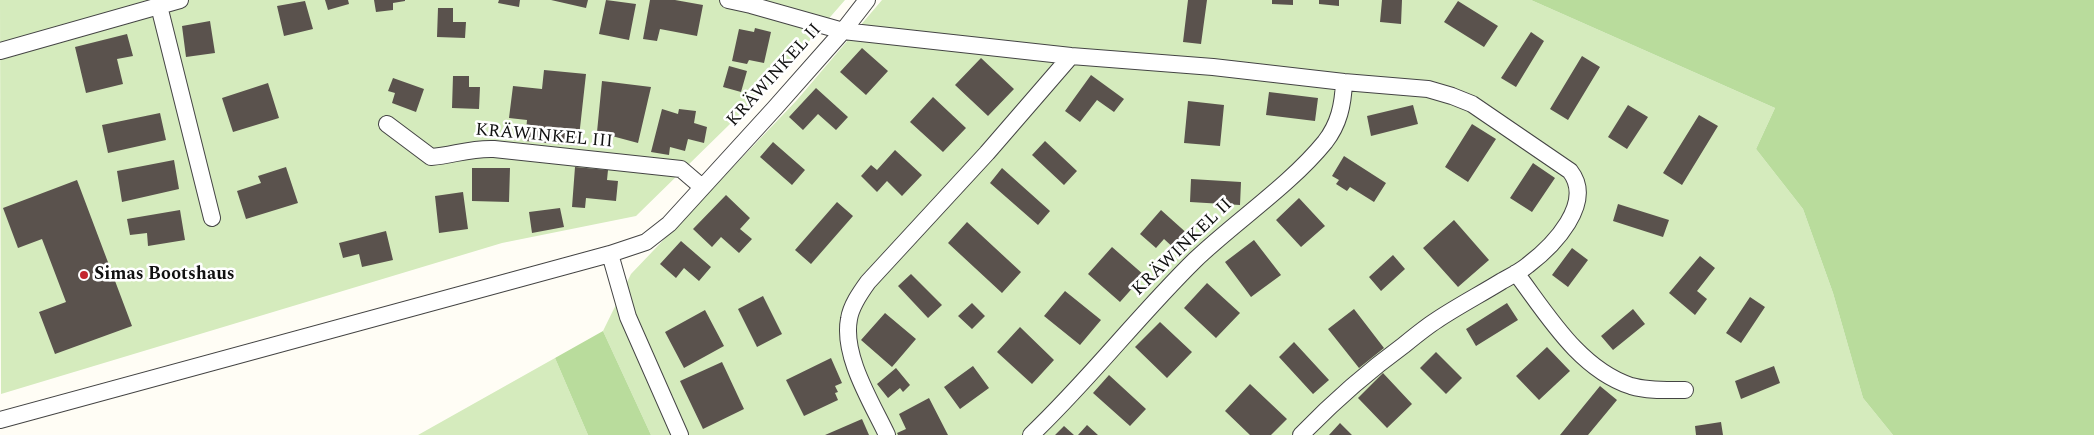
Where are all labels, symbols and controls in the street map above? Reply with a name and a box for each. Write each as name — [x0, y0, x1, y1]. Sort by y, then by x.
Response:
street label: KRÄWINKEL II — [723, 20, 827, 132]
street label: KRÄWINKEL III — [474, 120, 614, 154]
street label: KRÄWINKEL II — [1128, 195, 1238, 301]
place label: Simas Bootshaus — [94, 264, 235, 286]
marker: Simas Bootshaus — [78, 269, 90, 281]

